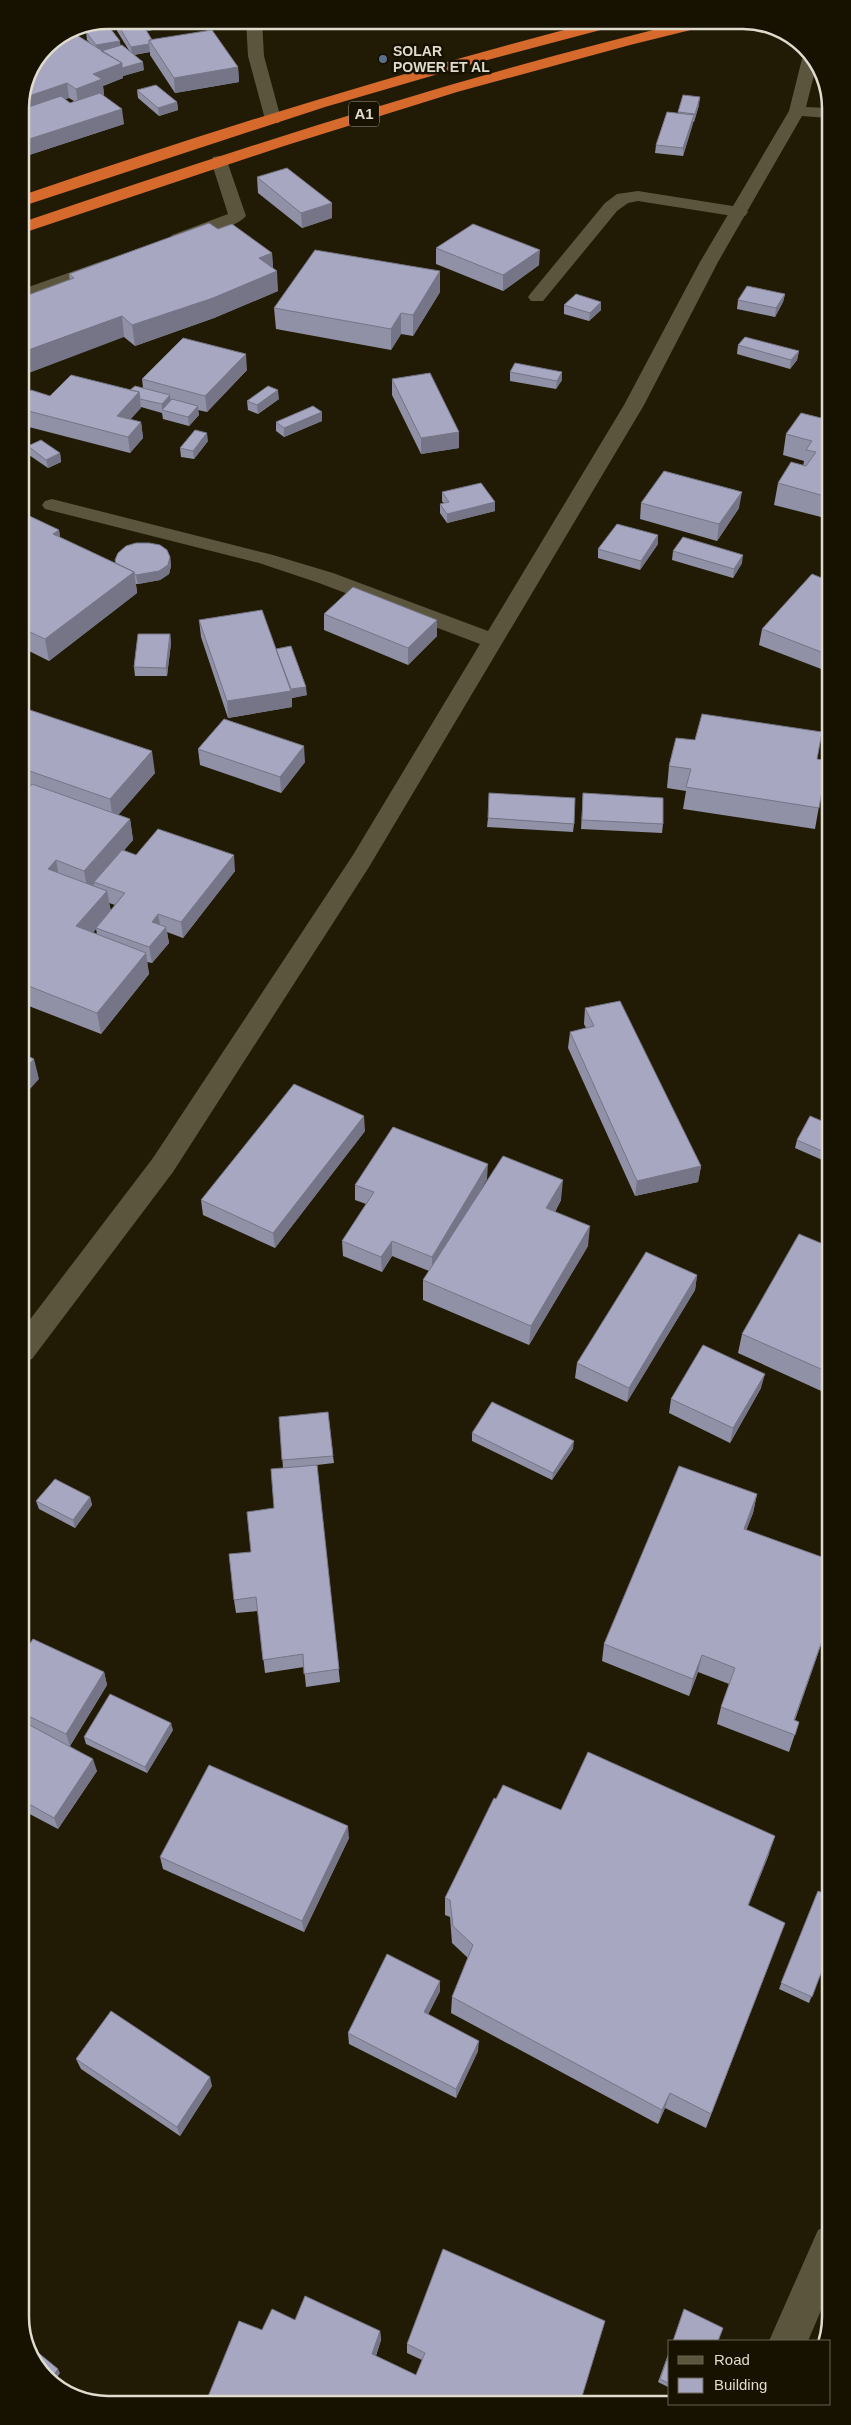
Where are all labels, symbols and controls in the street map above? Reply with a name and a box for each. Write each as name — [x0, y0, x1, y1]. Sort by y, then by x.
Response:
place label: SOLAR POWER ET AL — [393, 43, 490, 75]
marker: SOLAR POWER ET AL — [377, 53, 389, 65]
road number: A1 — [349, 102, 379, 126]
legend — [668, 2340, 831, 2405]
text: Road — [714, 2351, 750, 2368]
text: Building — [714, 2376, 767, 2393]

